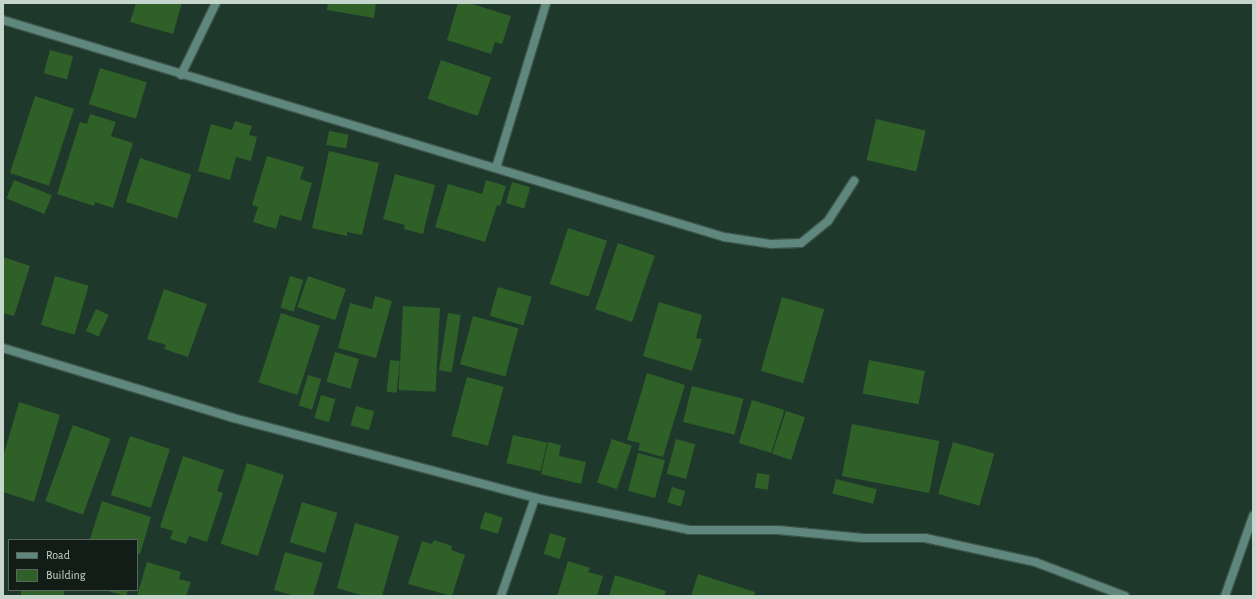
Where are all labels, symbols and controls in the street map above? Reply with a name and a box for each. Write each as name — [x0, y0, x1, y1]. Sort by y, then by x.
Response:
legend — [8, 539, 138, 591]
text: Road — [46, 549, 70, 561]
text: Building — [46, 569, 86, 581]

